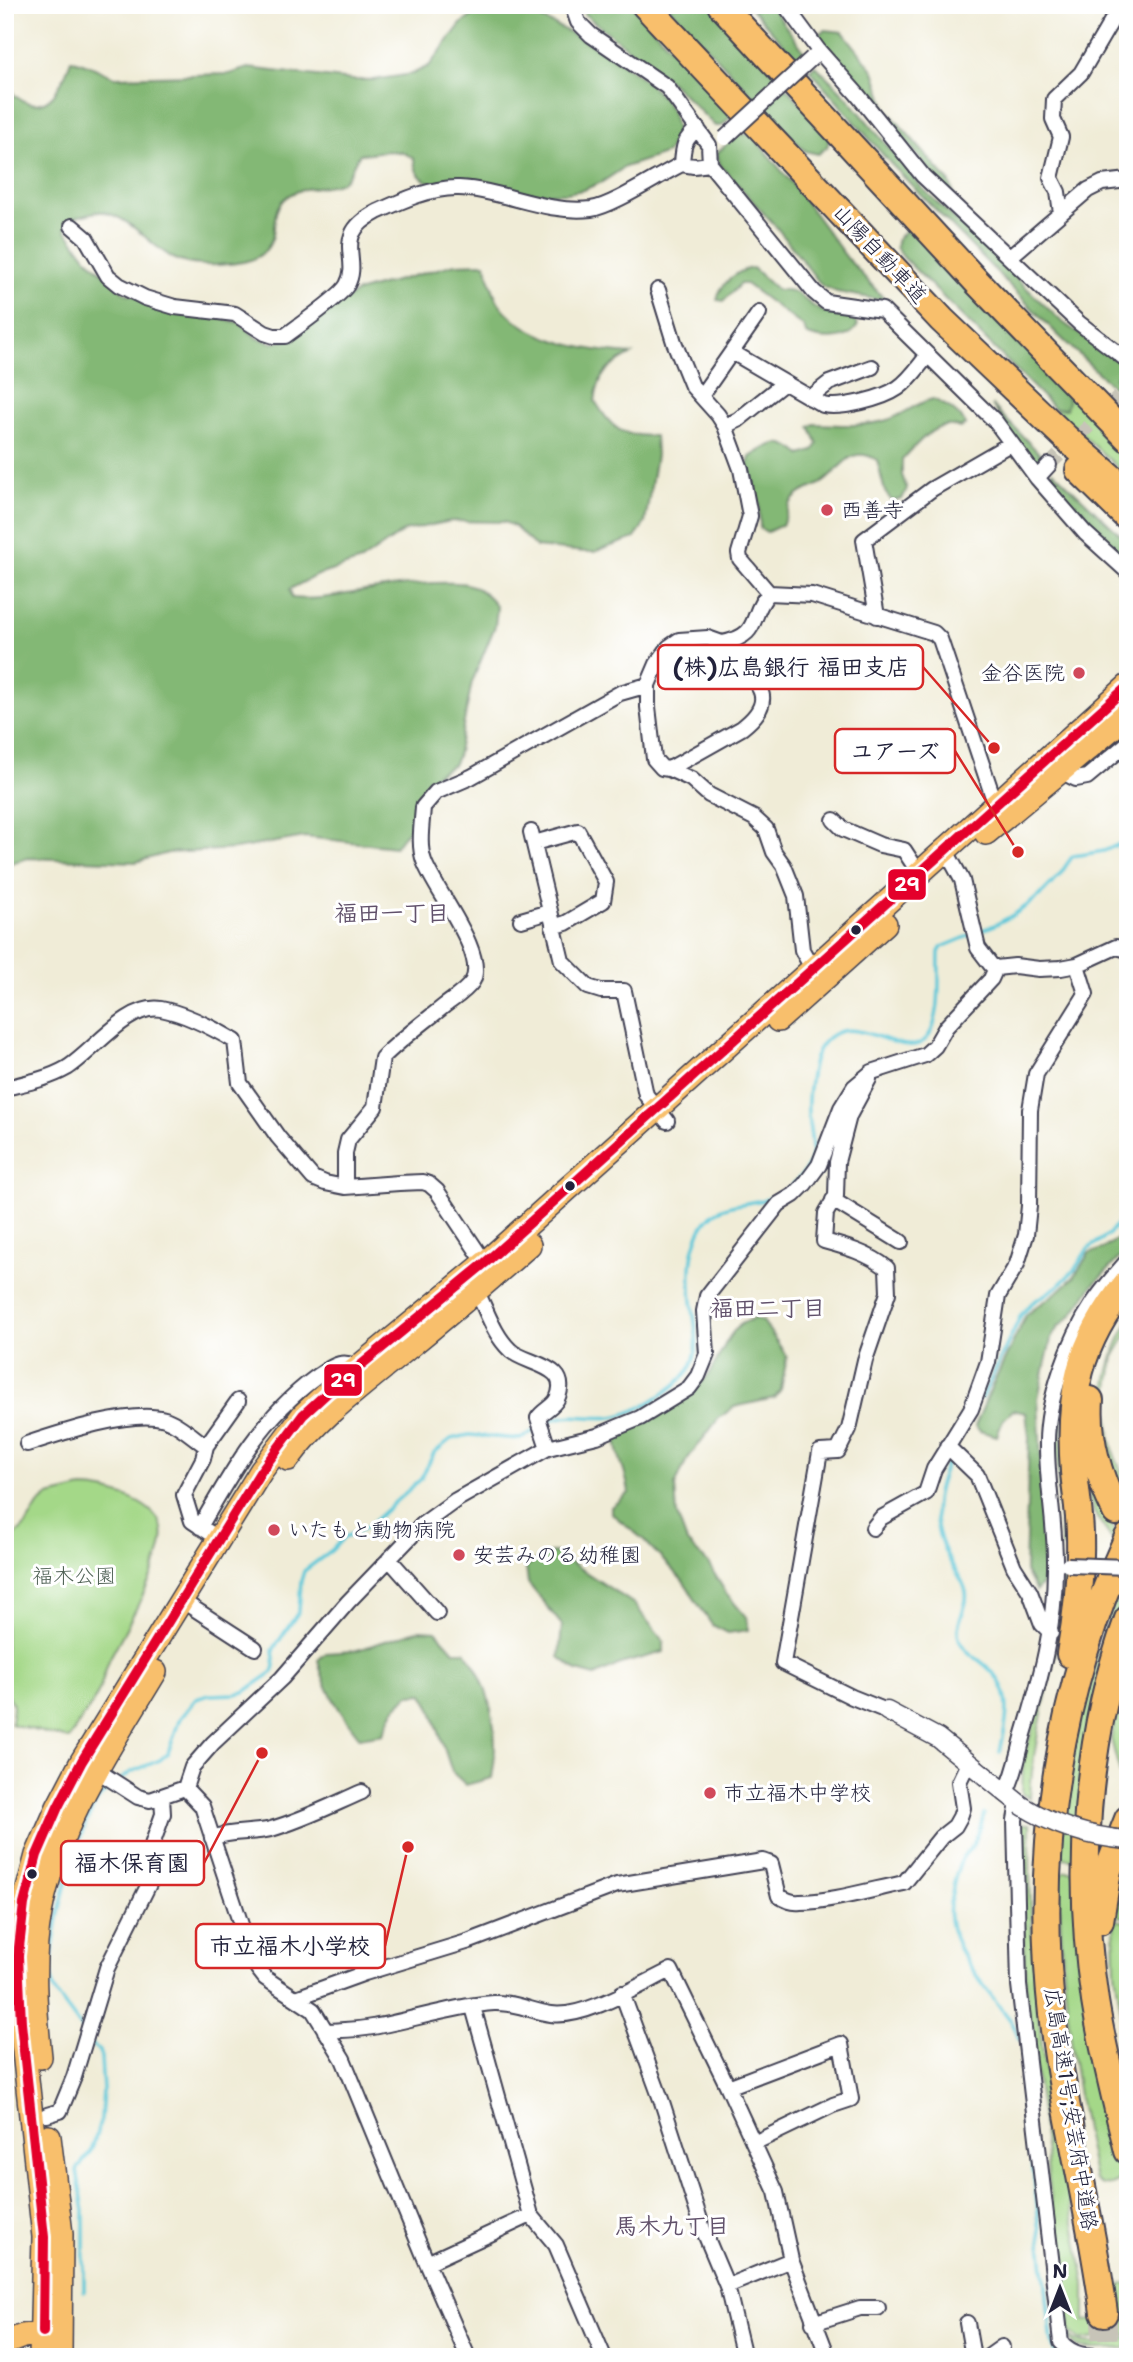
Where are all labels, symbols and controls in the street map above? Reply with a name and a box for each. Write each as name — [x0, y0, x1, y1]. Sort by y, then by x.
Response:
street label: 山陽自動車道 — [827, 198, 933, 310]
place label: 西善寺 — [841, 496, 904, 524]
marker: 西善寺 — [819, 502, 835, 518]
callout: (株)広島銀行 福田支店 — [658, 645, 923, 689]
text: (株)広島銀行 福田支店 — [673, 652, 909, 682]
place label: 金谷医院 — [981, 659, 1065, 687]
marker: 金谷医院 — [1071, 665, 1087, 681]
callout: ユアーズ — [835, 729, 955, 773]
text: ユアーズ — [850, 736, 940, 766]
line badge: 29 — [887, 868, 927, 901]
text: 29 — [894, 872, 920, 897]
district label: 福田一丁目 — [335, 898, 450, 928]
unlabelled marker — [849, 923, 863, 937]
unlabelled marker — [563, 1179, 577, 1193]
district label: 福田二丁目 — [711, 1293, 826, 1323]
line badge: 29 — [323, 1363, 363, 1397]
text: 29 — [330, 1368, 356, 1393]
place label: いたもと動物病院 — [288, 1516, 455, 1544]
marker: いたもと動物病院 — [266, 1522, 282, 1538]
place label: 安芸みのる幼稚園 — [473, 1541, 641, 1569]
marker: 安芸みのる幼稚園 — [451, 1547, 467, 1563]
park label: 福木公園 — [32, 1562, 116, 1590]
place label: 市立福木中学校 — [724, 1779, 871, 1807]
marker: 市立福木中学校 — [702, 1785, 718, 1801]
callout: 福木保育園 — [61, 1841, 204, 1885]
text: 福木保育園 — [75, 1848, 190, 1878]
unlabelled marker — [25, 1867, 39, 1881]
callout: 市立福木小学校 — [196, 1924, 385, 1968]
text: 市立福木小学校 — [210, 1931, 371, 1961]
street label: 広島高速1号;安芸府中道路 — [1038, 1986, 1104, 2232]
district label: 馬木九丁目 — [615, 2211, 730, 2241]
north arrow — [1024, 2254, 1094, 2324]
text: N — [1052, 2259, 1068, 2284]

